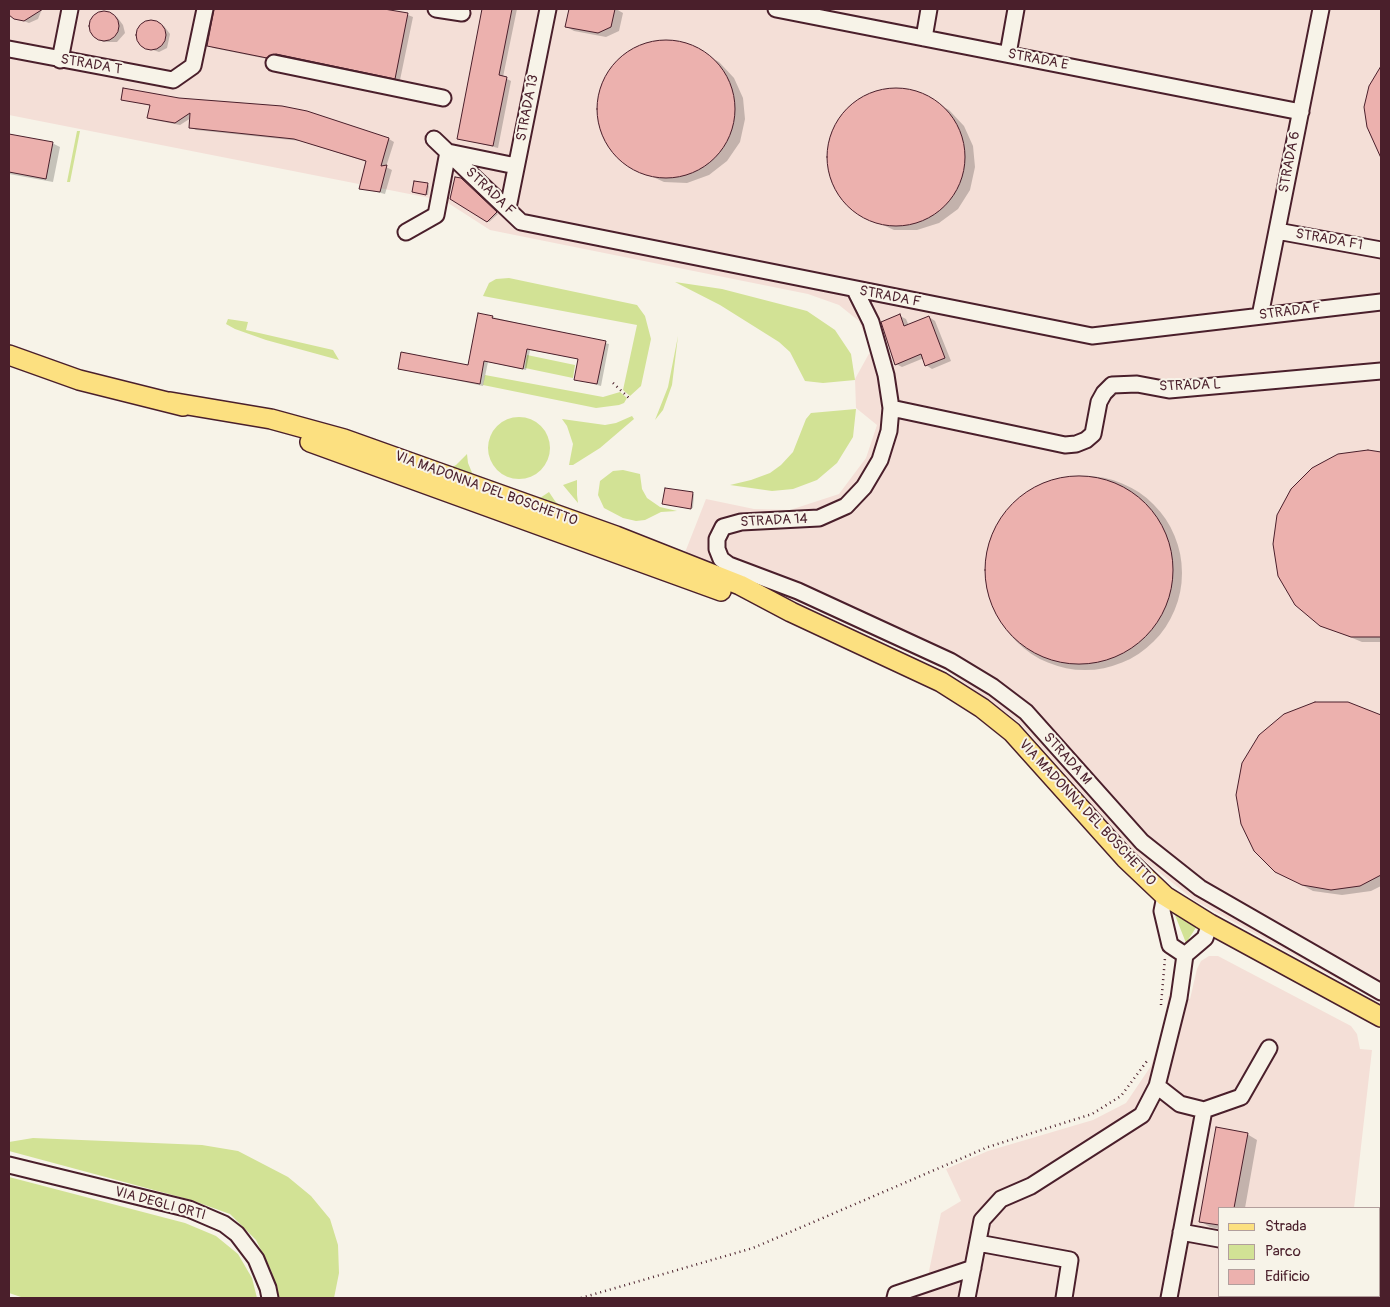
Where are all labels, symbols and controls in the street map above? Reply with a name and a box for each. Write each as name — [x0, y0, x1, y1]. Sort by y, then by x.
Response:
street label: STRADA E — [1006, 46, 1070, 74]
street label: STRADA T — [59, 51, 123, 79]
street label: STRADA 13 — [513, 73, 543, 143]
street label: STRADA 6 — [1276, 130, 1304, 194]
street label: STRADA F — [462, 164, 518, 220]
street label: STRADA F1 — [1294, 226, 1364, 254]
street label: STRADA F — [858, 283, 922, 311]
street label: STRADA F — [1258, 300, 1322, 324]
street label: STRADA L — [1159, 377, 1221, 395]
street label: VIA MADONNA DEL BOSCHETTO — [392, 448, 580, 530]
street label: STRADA 14 — [740, 511, 808, 531]
street label: STRADA M — [1039, 730, 1095, 788]
street label: VIA MADONNA DEL BOSCHETTO — [1015, 737, 1159, 889]
street label: VIA DEGLI ORTI — [113, 1184, 207, 1224]
legend — [1218, 1207, 1380, 1297]
text: Strada — [1265, 1217, 1306, 1236]
text: Parco — [1265, 1242, 1301, 1261]
text: Edificio — [1265, 1267, 1310, 1286]

